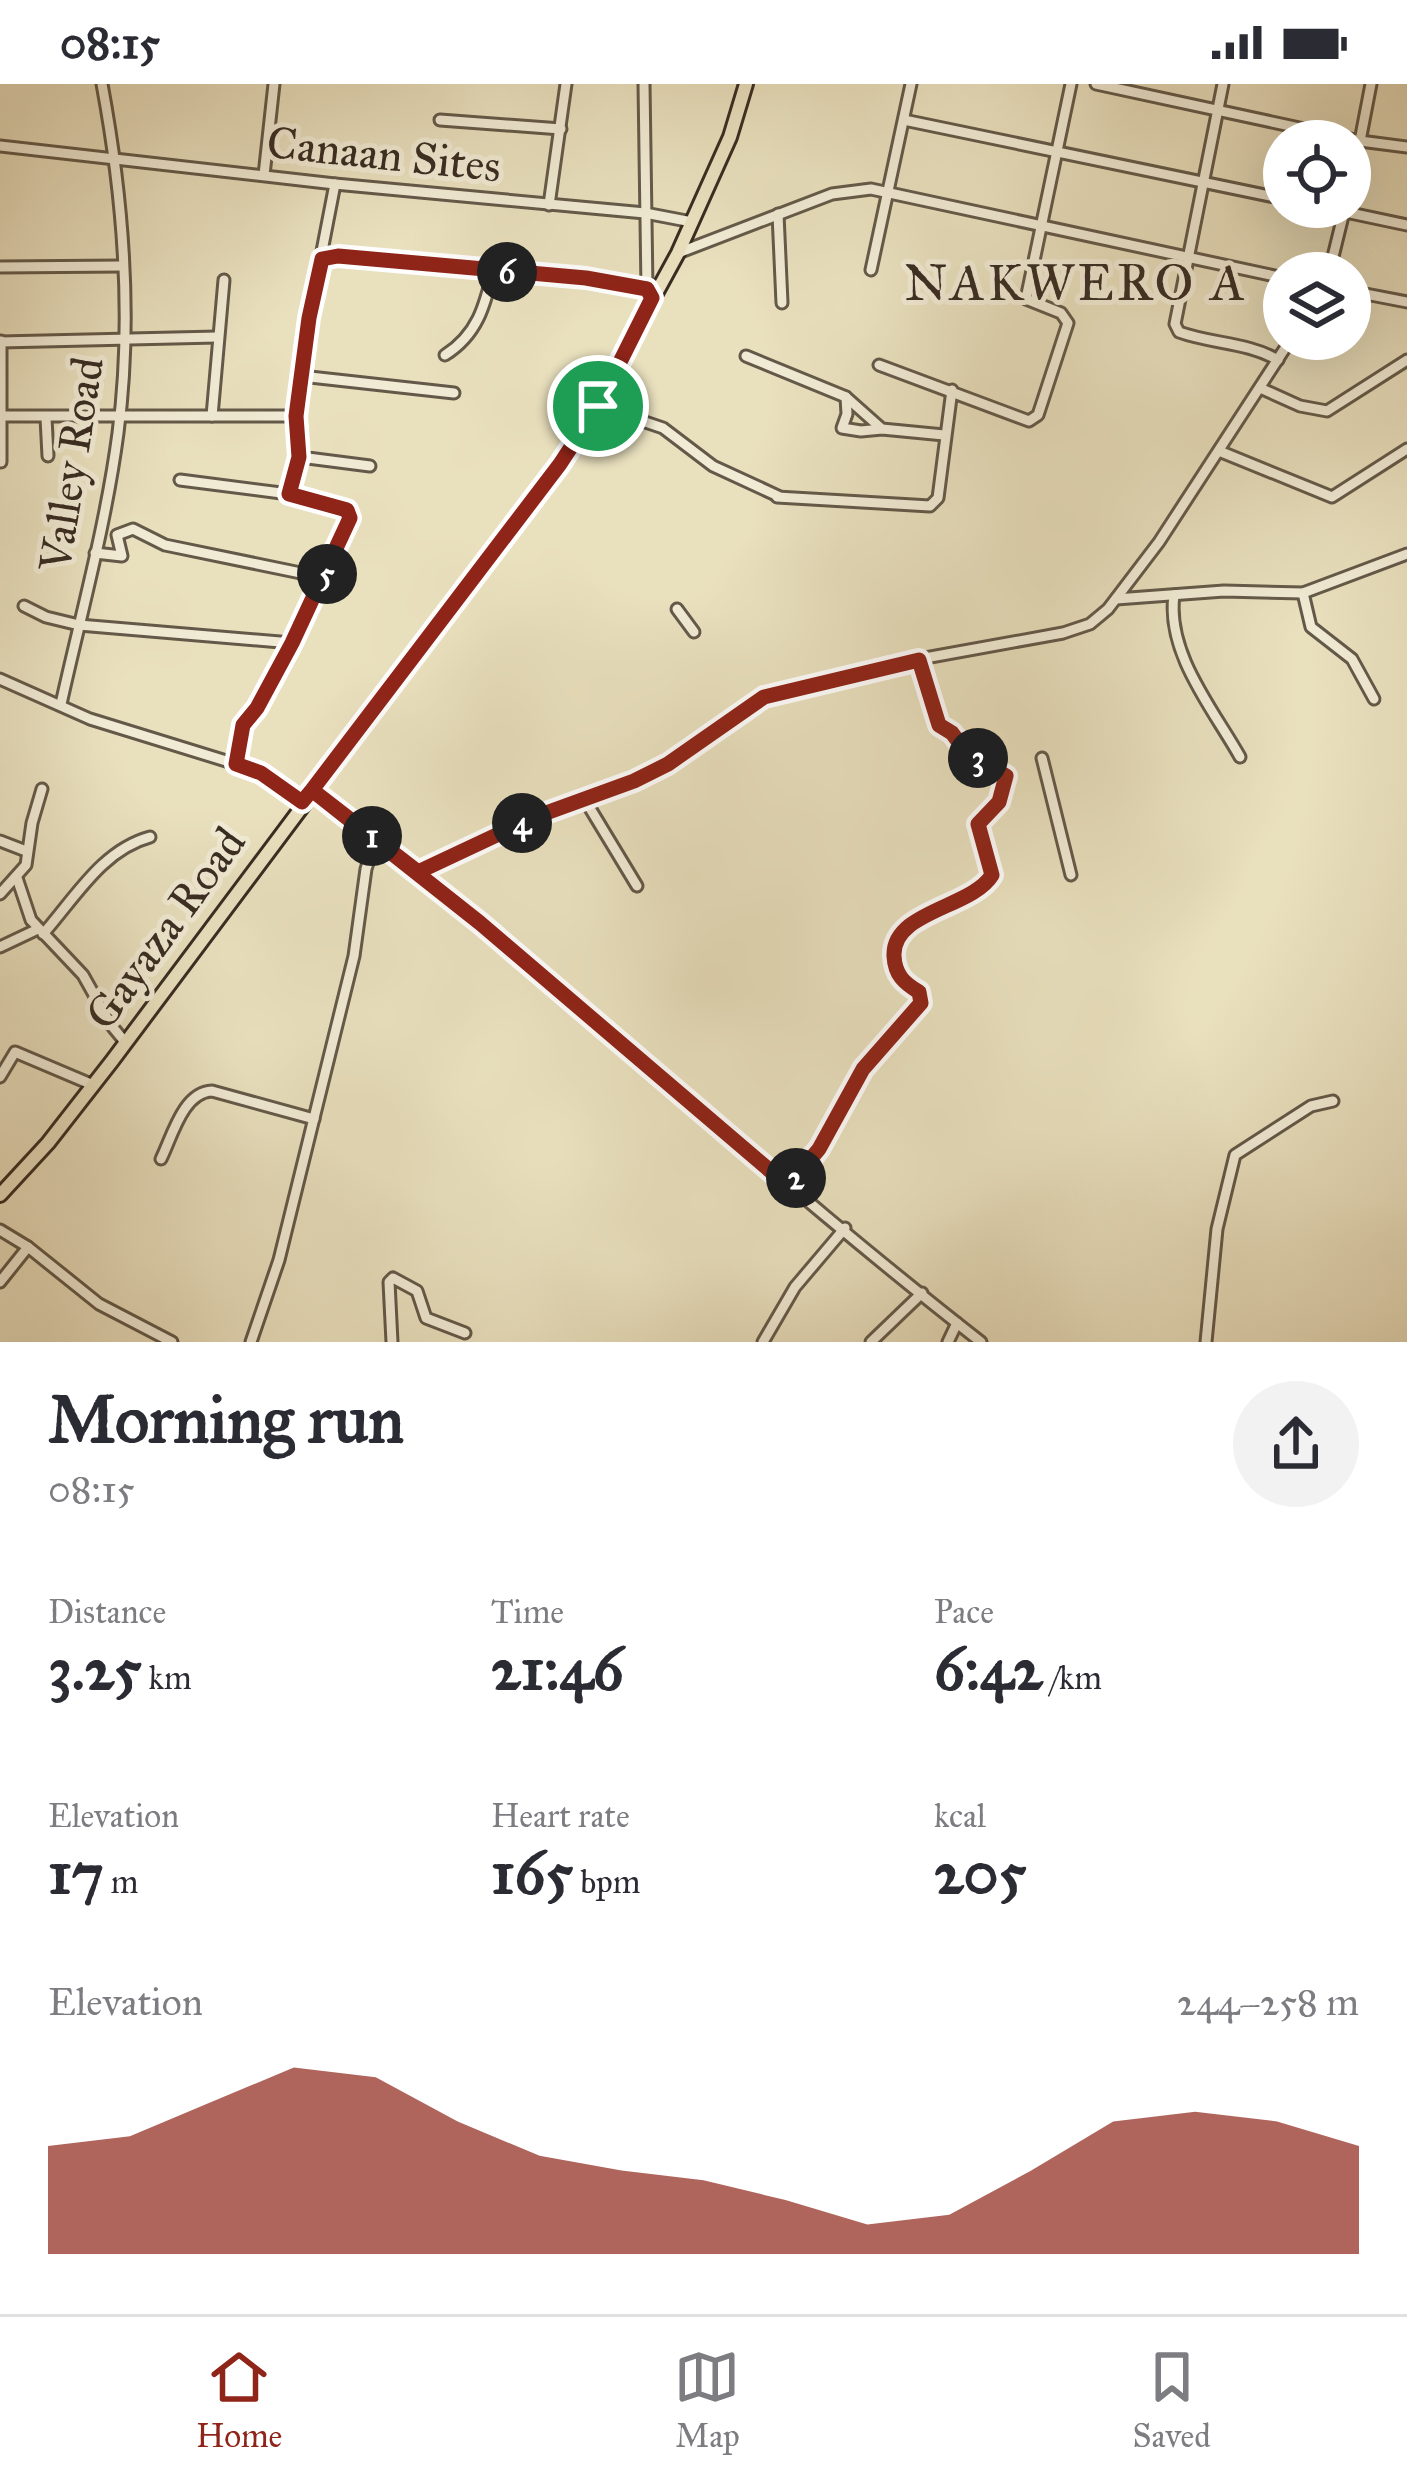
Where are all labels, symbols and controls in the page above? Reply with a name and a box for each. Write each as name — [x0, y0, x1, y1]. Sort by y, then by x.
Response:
text: 08:15 — [60, 15, 160, 70]
street label: Canaan Sites — [264, 114, 504, 194]
map controls — [1263, 120, 1371, 360]
button: locate — [1263, 120, 1371, 228]
pin: 6 — [477, 242, 537, 302]
text: 6 — [499, 252, 515, 292]
district label: NAKWERO A — [904, 252, 1248, 314]
button: layers — [1263, 252, 1371, 360]
street label: Valley Road — [27, 353, 115, 576]
pin — [547, 355, 649, 457]
icon: arrive — [565, 373, 631, 439]
pin: 5 — [297, 544, 357, 604]
text: 5 — [319, 554, 335, 594]
pin: 3 — [948, 728, 1008, 788]
text: 3 — [971, 738, 985, 778]
pin: 4 — [492, 793, 552, 853]
text: 4 — [513, 803, 531, 843]
pin: 1 — [342, 806, 402, 866]
street label: Gayaza Road — [73, 816, 257, 1040]
text: 1 — [365, 816, 379, 856]
pin: 2 — [766, 1148, 826, 1208]
text: 2 — [788, 1158, 804, 1198]
text: Morning run — [48, 1379, 404, 1460]
button: share — [1233, 1381, 1359, 1507]
text: 08:15 — [48, 1465, 135, 1513]
text: Distance — [48, 1592, 166, 1632]
text: Time — [491, 1592, 564, 1632]
text: Pace — [934, 1592, 994, 1632]
text: 3.25 — [48, 1632, 142, 1705]
text: 21:46 — [491, 1632, 624, 1705]
text: 6:42 — [934, 1632, 1043, 1705]
text: km — [142, 1658, 192, 1698]
text: /km — [1043, 1658, 1102, 1698]
text: Elevation — [48, 1796, 179, 1836]
text: Heart rate — [491, 1796, 630, 1836]
text: kcal — [934, 1796, 986, 1836]
text: 17 — [48, 1836, 104, 1909]
text: 165 — [491, 1836, 573, 1909]
text: 205 — [934, 1836, 1026, 1909]
text: m — [104, 1862, 139, 1902]
text: bpm — [573, 1862, 640, 1902]
text: Elevation — [48, 1978, 203, 2026]
text: 244–258 m — [1177, 1978, 1359, 2026]
tab: Home — [196, 2344, 282, 2456]
tab: Map — [674, 2344, 740, 2456]
tab: Saved — [1133, 2344, 1211, 2456]

